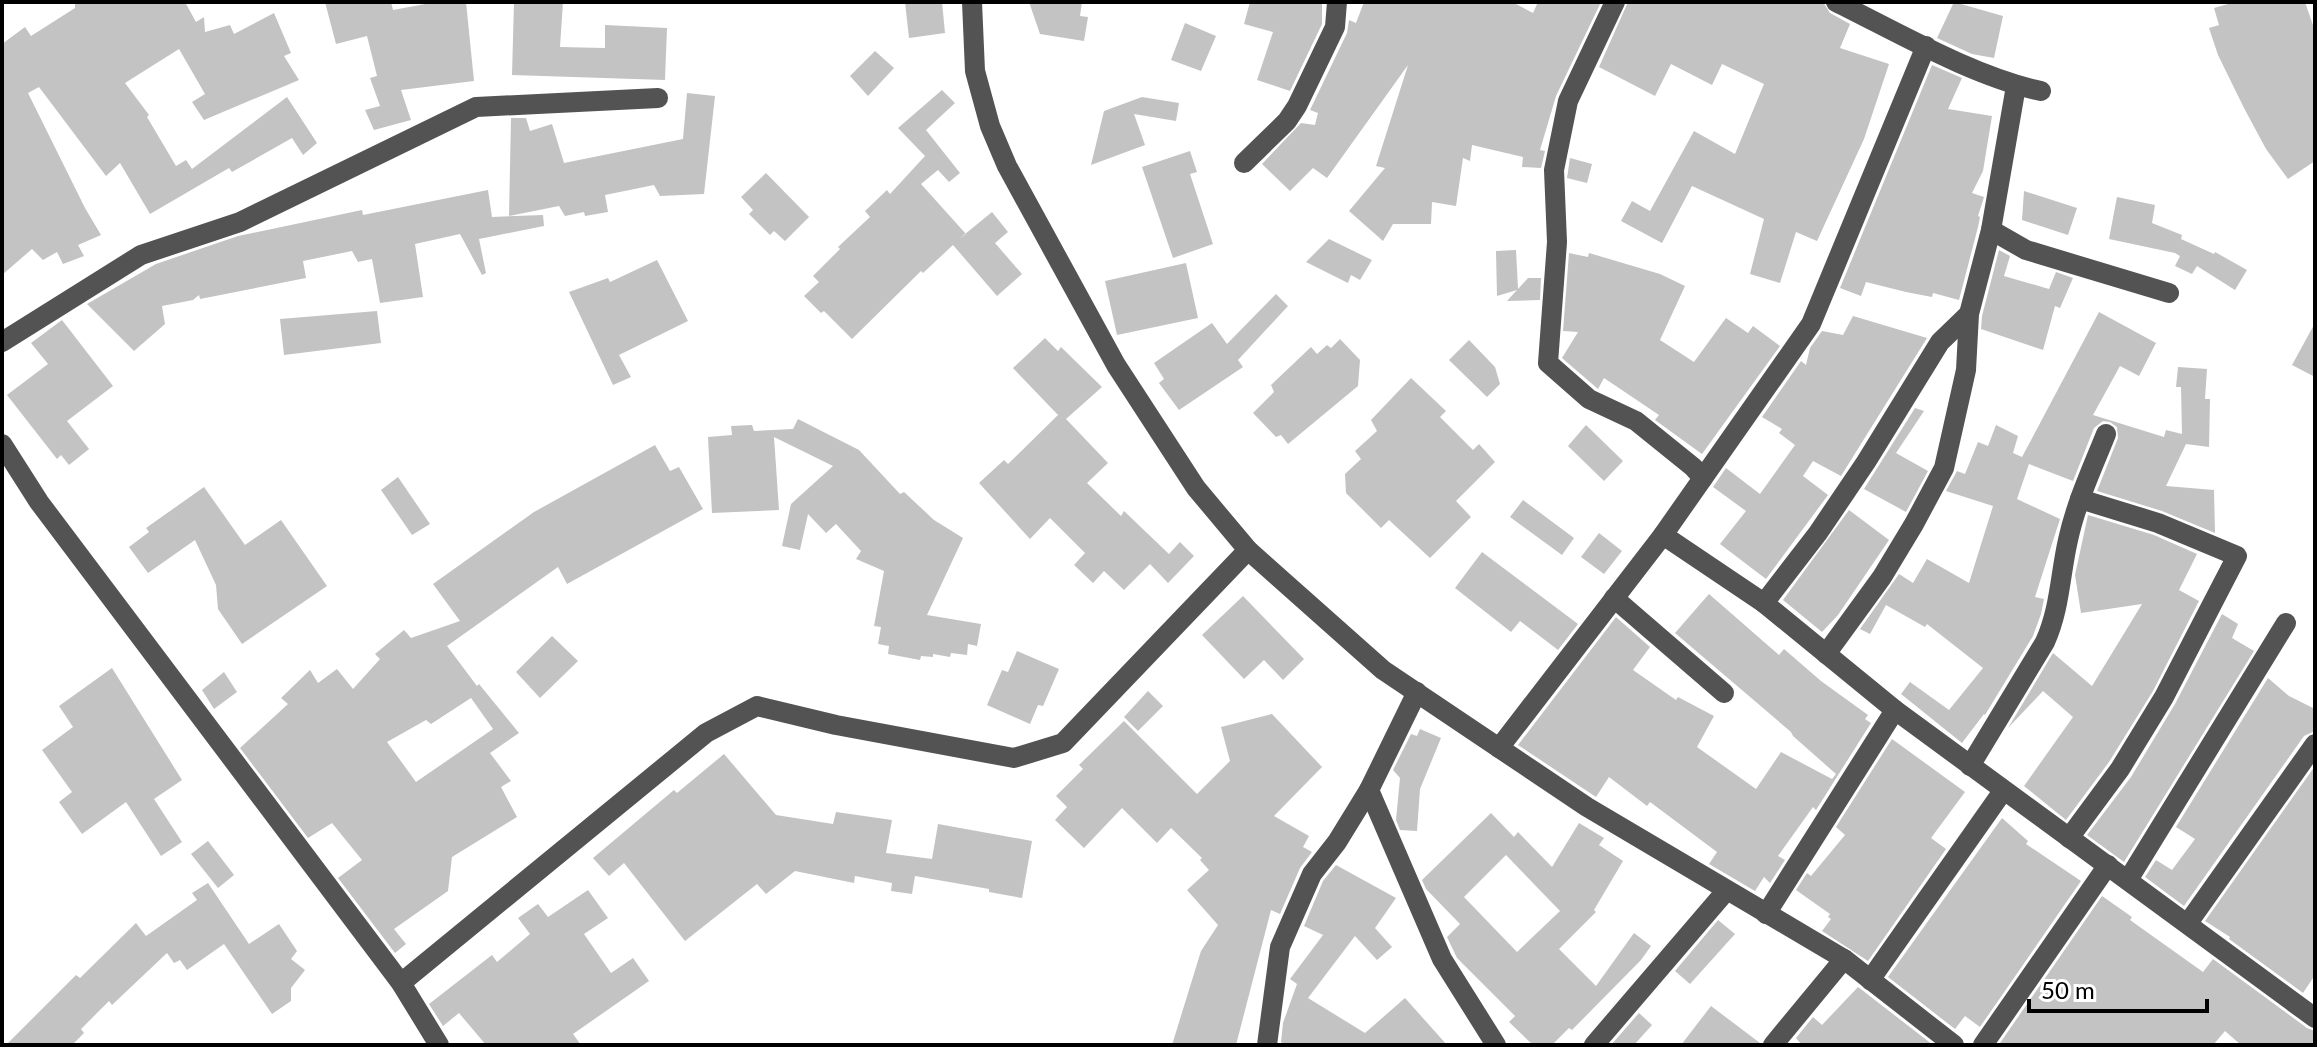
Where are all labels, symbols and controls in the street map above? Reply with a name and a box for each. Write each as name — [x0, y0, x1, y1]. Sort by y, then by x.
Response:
scale bar — [2029, 963, 2207, 1013]
text: 50 m — [2041, 975, 2095, 1004]

